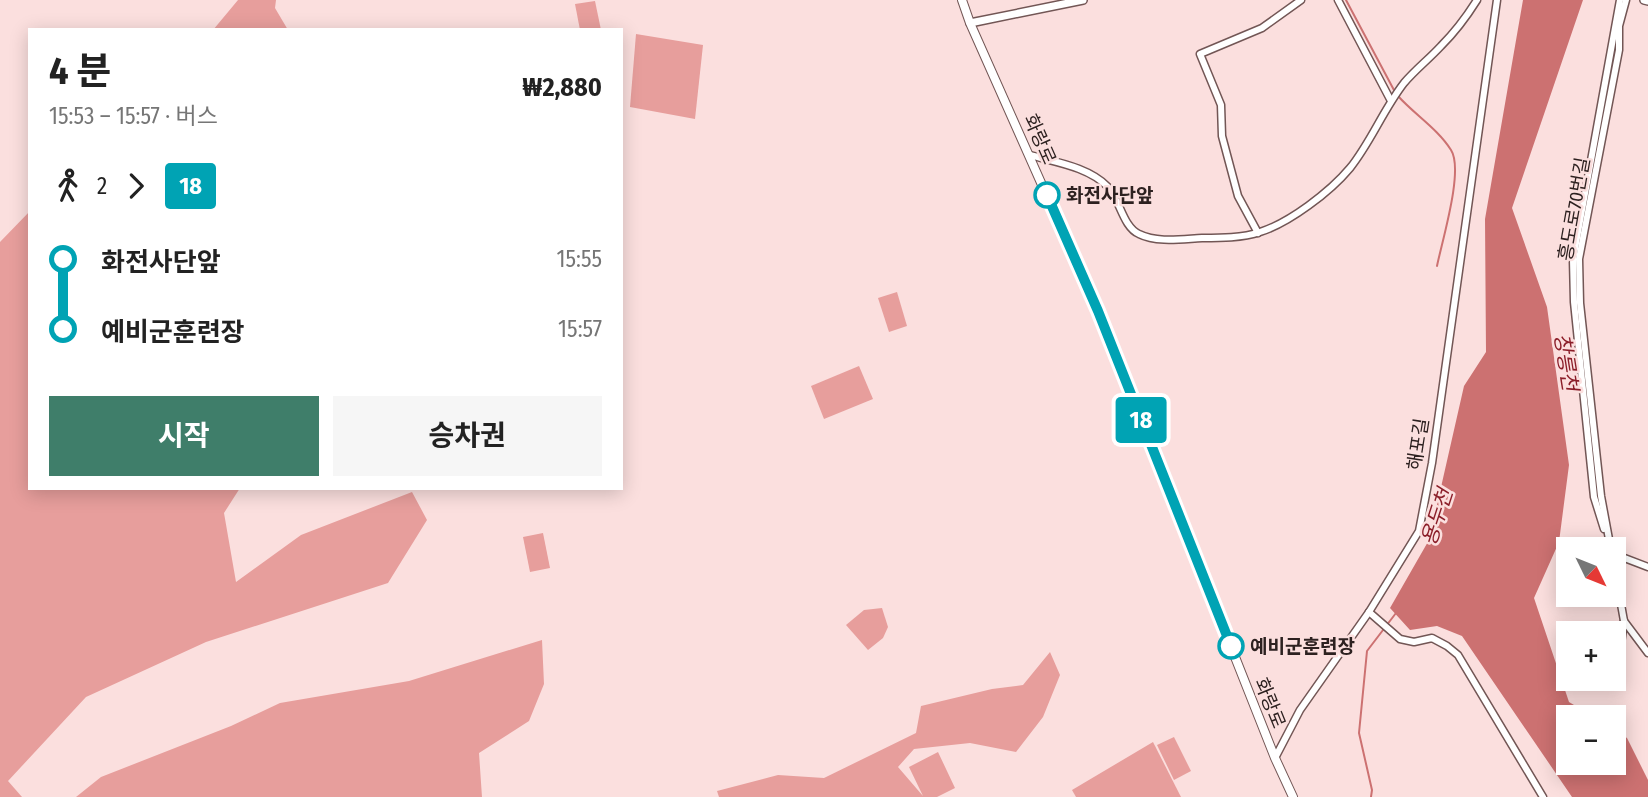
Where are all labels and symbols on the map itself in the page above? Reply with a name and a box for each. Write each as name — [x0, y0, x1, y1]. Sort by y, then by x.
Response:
street label: 화랑로 — [1019, 110, 1061, 168]
street label: 흥도로70번길 — [1554, 155, 1594, 263]
marker: 화전사단앞 — [1034, 182, 1060, 208]
place label: 화전사단앞 — [1066, 184, 1153, 207]
water label: 창릉천 — [1549, 331, 1584, 395]
line badge: 18 — [1110, 397, 1172, 443]
street label: 해포길 — [1403, 416, 1433, 472]
water label: 용두천 — [1416, 483, 1459, 549]
north arrow — [1556, 537, 1626, 607]
marker: 예비군훈련장 — [1218, 633, 1244, 659]
place label: 예비군훈련장 — [1250, 635, 1355, 658]
street label: 화랑로 — [1250, 674, 1290, 732]

